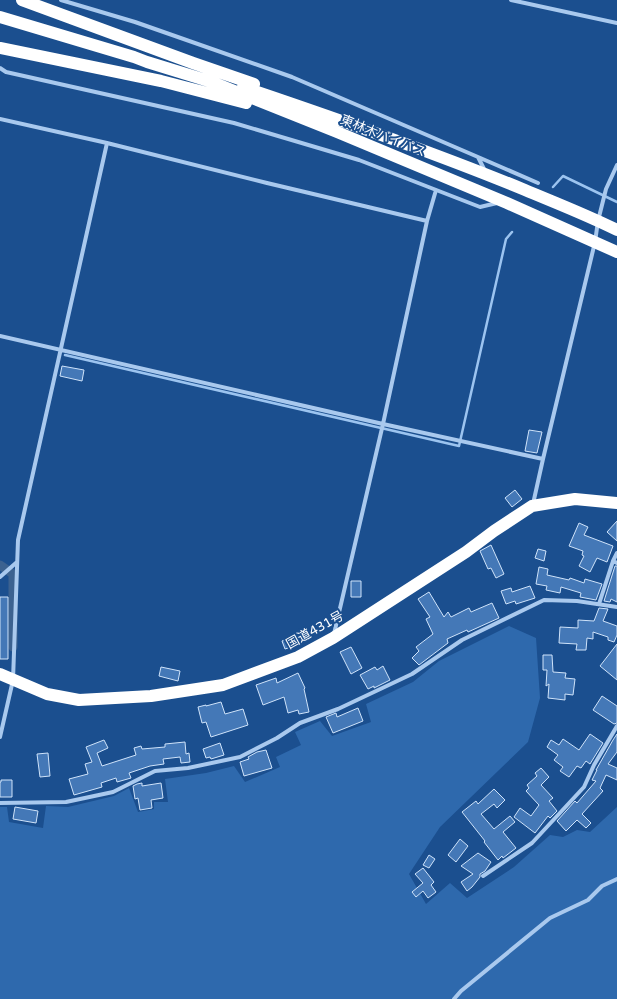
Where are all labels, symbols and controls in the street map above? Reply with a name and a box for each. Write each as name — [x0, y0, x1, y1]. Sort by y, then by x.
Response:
street label: 東林木バイパス — [338, 112, 428, 160]
street label: 国道431号 — [283, 608, 347, 652]

